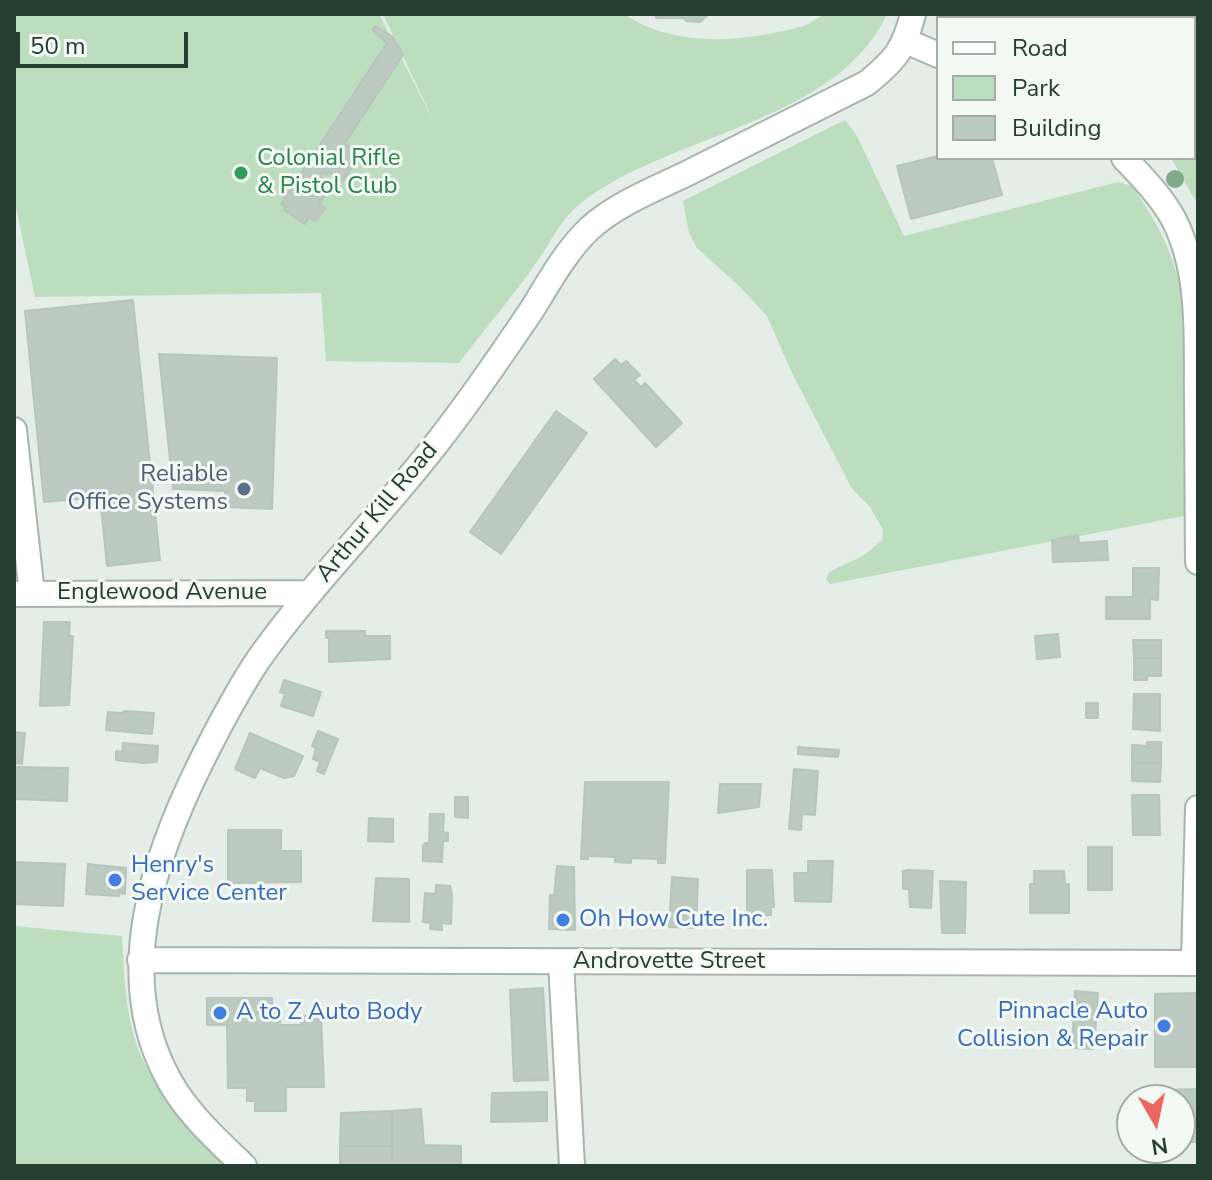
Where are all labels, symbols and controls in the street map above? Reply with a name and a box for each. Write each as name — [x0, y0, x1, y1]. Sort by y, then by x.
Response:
scale bar — [20, 16, 192, 66]
legend — [936, 16, 1196, 160]
text: 50 m — [30, 30, 86, 62]
text: Road — [1012, 32, 1068, 64]
text: Park — [1012, 72, 1060, 104]
text: Building — [1012, 112, 1102, 144]
place label: Colonial Rifle & Pistol Club — [257, 145, 401, 201]
marker: Colonial Rifle & Pistol Club — [232, 164, 250, 182]
street label: Arthur Kill Road — [311, 437, 445, 589]
place label: Reliable Office Systems — [68, 461, 228, 517]
marker: Reliable Office Systems — [235, 480, 253, 498]
street label: Englewood Avenue — [57, 579, 267, 607]
place label: Henry's Service Center — [131, 852, 287, 908]
marker: Henry's Service Center — [106, 871, 124, 889]
place label: Oh How Cute Inc. — [579, 906, 768, 934]
marker: Oh How Cute Inc. — [554, 911, 572, 929]
street label: Androvette Street — [573, 948, 765, 976]
place label: Pinnacle Auto Collision & Repair — [957, 998, 1148, 1054]
place label: A to Z Auto Body — [236, 999, 422, 1027]
marker: A to Z Auto Body — [211, 1004, 229, 1022]
marker: Pinnacle Auto Collision & Repair — [1155, 1017, 1173, 1035]
north arrow — [1116, 1084, 1196, 1164]
text: N — [1149, 1130, 1170, 1162]

